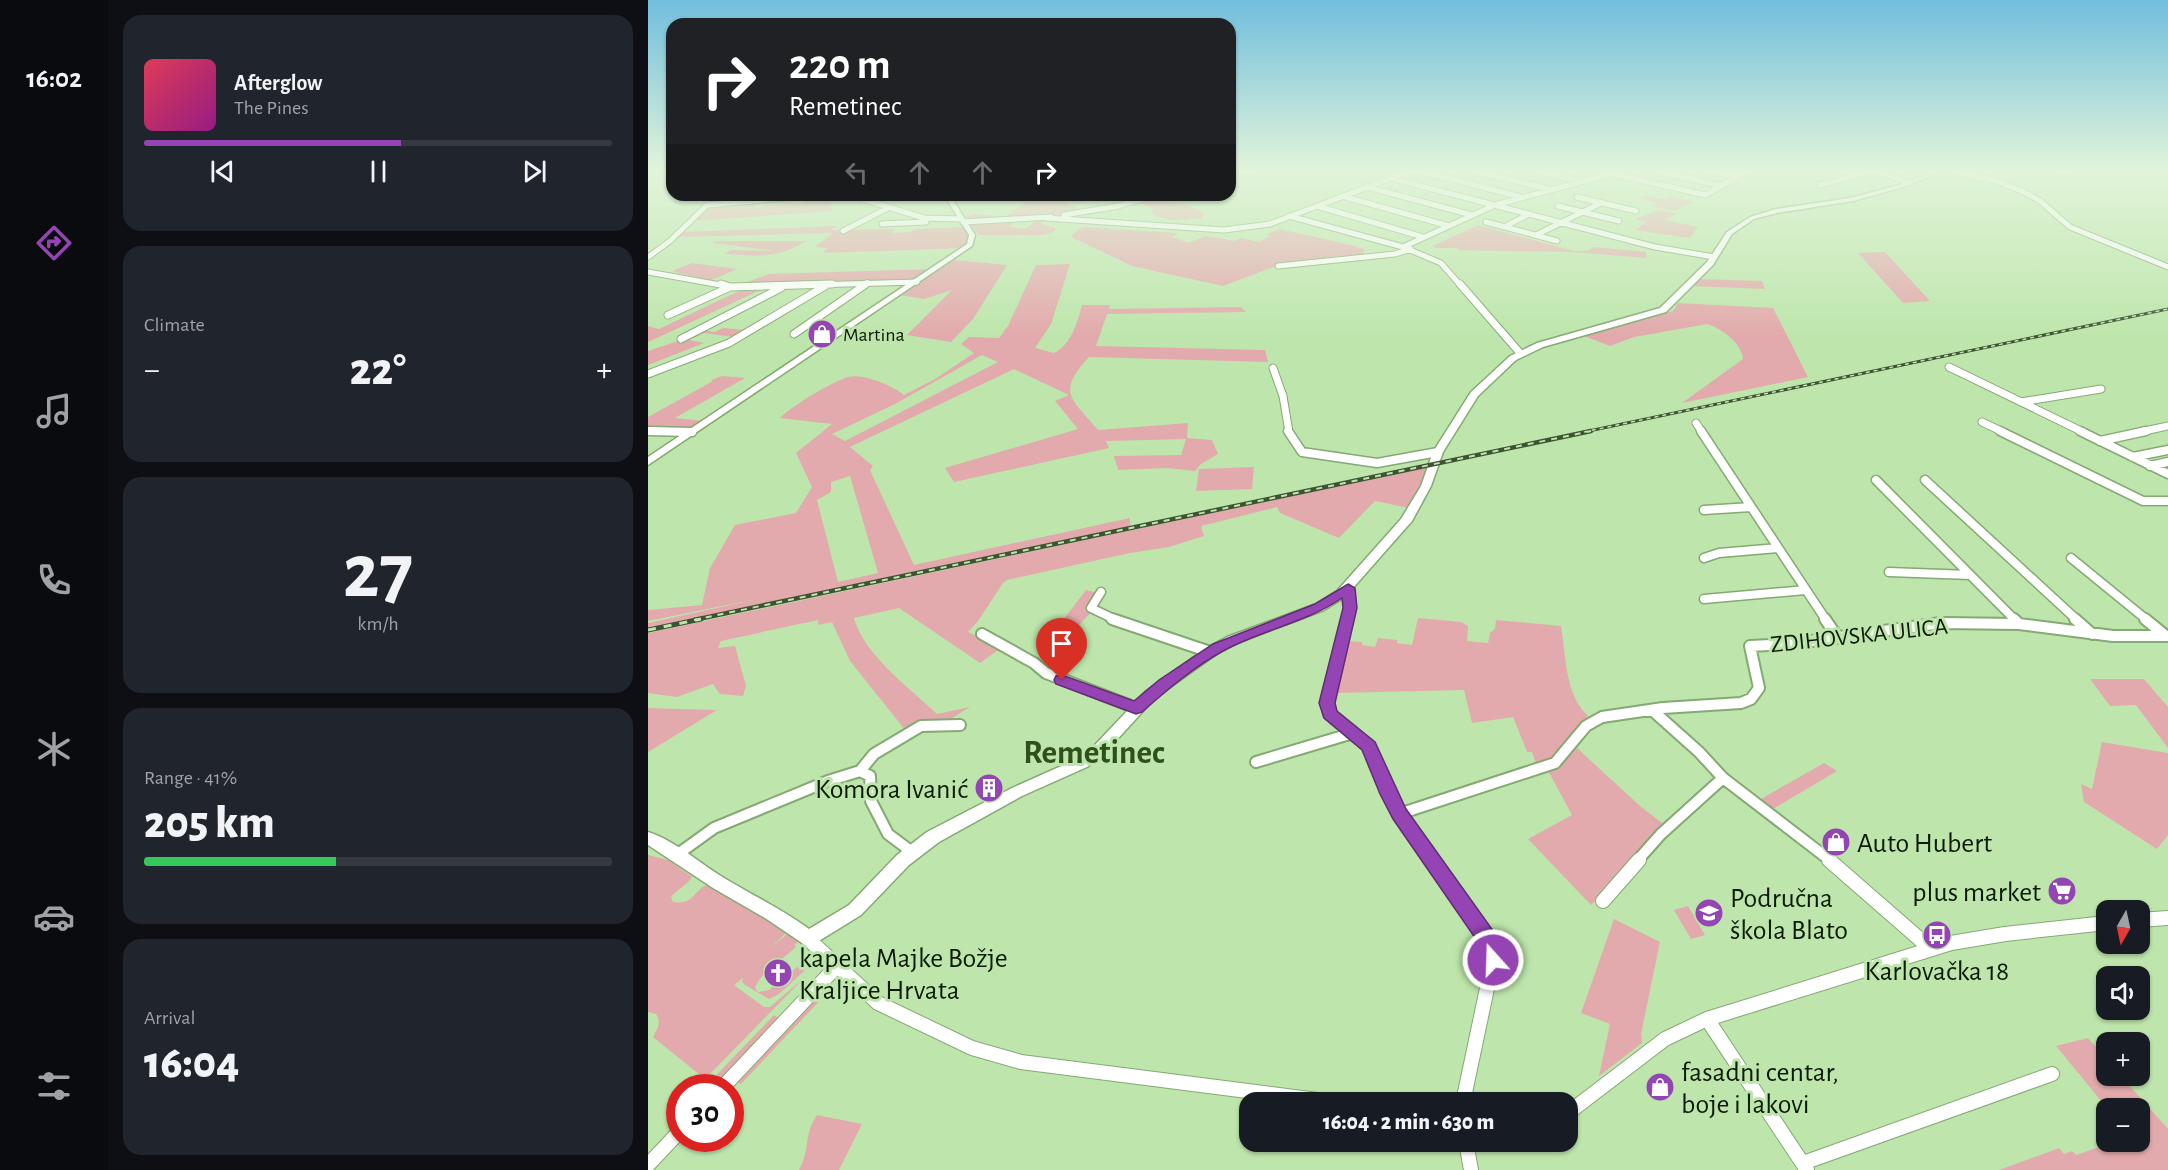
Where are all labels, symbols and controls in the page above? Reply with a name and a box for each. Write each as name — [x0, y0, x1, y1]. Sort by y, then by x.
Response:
icon: right — [690, 42, 768, 120]
text: 220 m — [789, 44, 891, 86]
text: 16:02 — [26, 65, 82, 92]
text: Afterglow — [234, 72, 322, 94]
text: Remetinec — [789, 93, 901, 120]
text: The Pines — [234, 98, 309, 118]
icon: previous — [206, 155, 239, 188]
icon: pause — [362, 155, 395, 188]
icon: next — [518, 155, 551, 188]
icon: left — [840, 156, 873, 189]
icon: ahead — [903, 156, 936, 189]
icon: ahead — [966, 156, 999, 189]
icon: right — [1029, 156, 1062, 189]
icon: directions — [33, 222, 75, 264]
text: Climate — [144, 315, 205, 335]
shop icon: Martina — [806, 318, 838, 350]
place label: Martina — [843, 325, 905, 345]
text: 22° — [350, 348, 406, 393]
text: − — [144, 354, 160, 387]
text: + — [596, 354, 612, 387]
icon: music — [33, 390, 75, 432]
text: 27 — [343, 534, 413, 612]
icon: phone — [33, 559, 75, 601]
text: km/h — [357, 614, 399, 634]
street label: ZDIHOVSKA ULICA — [1769, 615, 1949, 657]
pin — [1036, 618, 1087, 680]
icon: arrive — [1045, 627, 1078, 660]
icon: climate — [33, 728, 75, 770]
district label: Remetinec — [1023, 737, 1165, 770]
text: Range · 41% — [144, 768, 237, 788]
building icon: Komora Ivanić — [973, 772, 1005, 804]
place label: Komora Ivanić — [815, 776, 968, 804]
text: 205 km — [144, 801, 275, 846]
shop icon: Auto Hubert — [1820, 826, 1852, 858]
place label: Auto Hubert — [1857, 830, 1992, 858]
supermarket icon: plus market — [2046, 875, 2078, 907]
place label: plus market — [1912, 879, 2041, 907]
place label: Područna škola Blato — [1730, 885, 1848, 945]
icon: car — [33, 896, 75, 938]
school or university icon: Područna škola Blato — [1693, 897, 1725, 929]
north arrow — [2096, 900, 2150, 954]
map controls — [2096, 900, 2150, 1152]
bus stop icon: Karlovačka 18 — [1921, 919, 1953, 951]
position arrow — [1461, 928, 1525, 992]
place label: kapela Majke Božje Kraljice Hrvata — [799, 945, 1008, 1005]
church icon: kapela Majke Božje Kraljice Hrvata — [762, 957, 794, 989]
place label: Karlovačka 18 — [1865, 958, 2009, 986]
button: sound — [2096, 966, 2150, 1020]
text: Arrival — [144, 1008, 195, 1028]
button: + — [2096, 1032, 2150, 1086]
text: 16:04 — [144, 1041, 239, 1086]
place label: fasadni centar, boje i lakovi — [1681, 1059, 1839, 1119]
icon: filters — [33, 1065, 75, 1107]
shop icon: fasadni centar, boje i lakovi — [1644, 1071, 1676, 1103]
speed limit sign: 30 — [666, 1074, 744, 1152]
button: − — [2096, 1098, 2150, 1152]
text: 16:04 · 2 min · 630 m — [1323, 1111, 1494, 1133]

